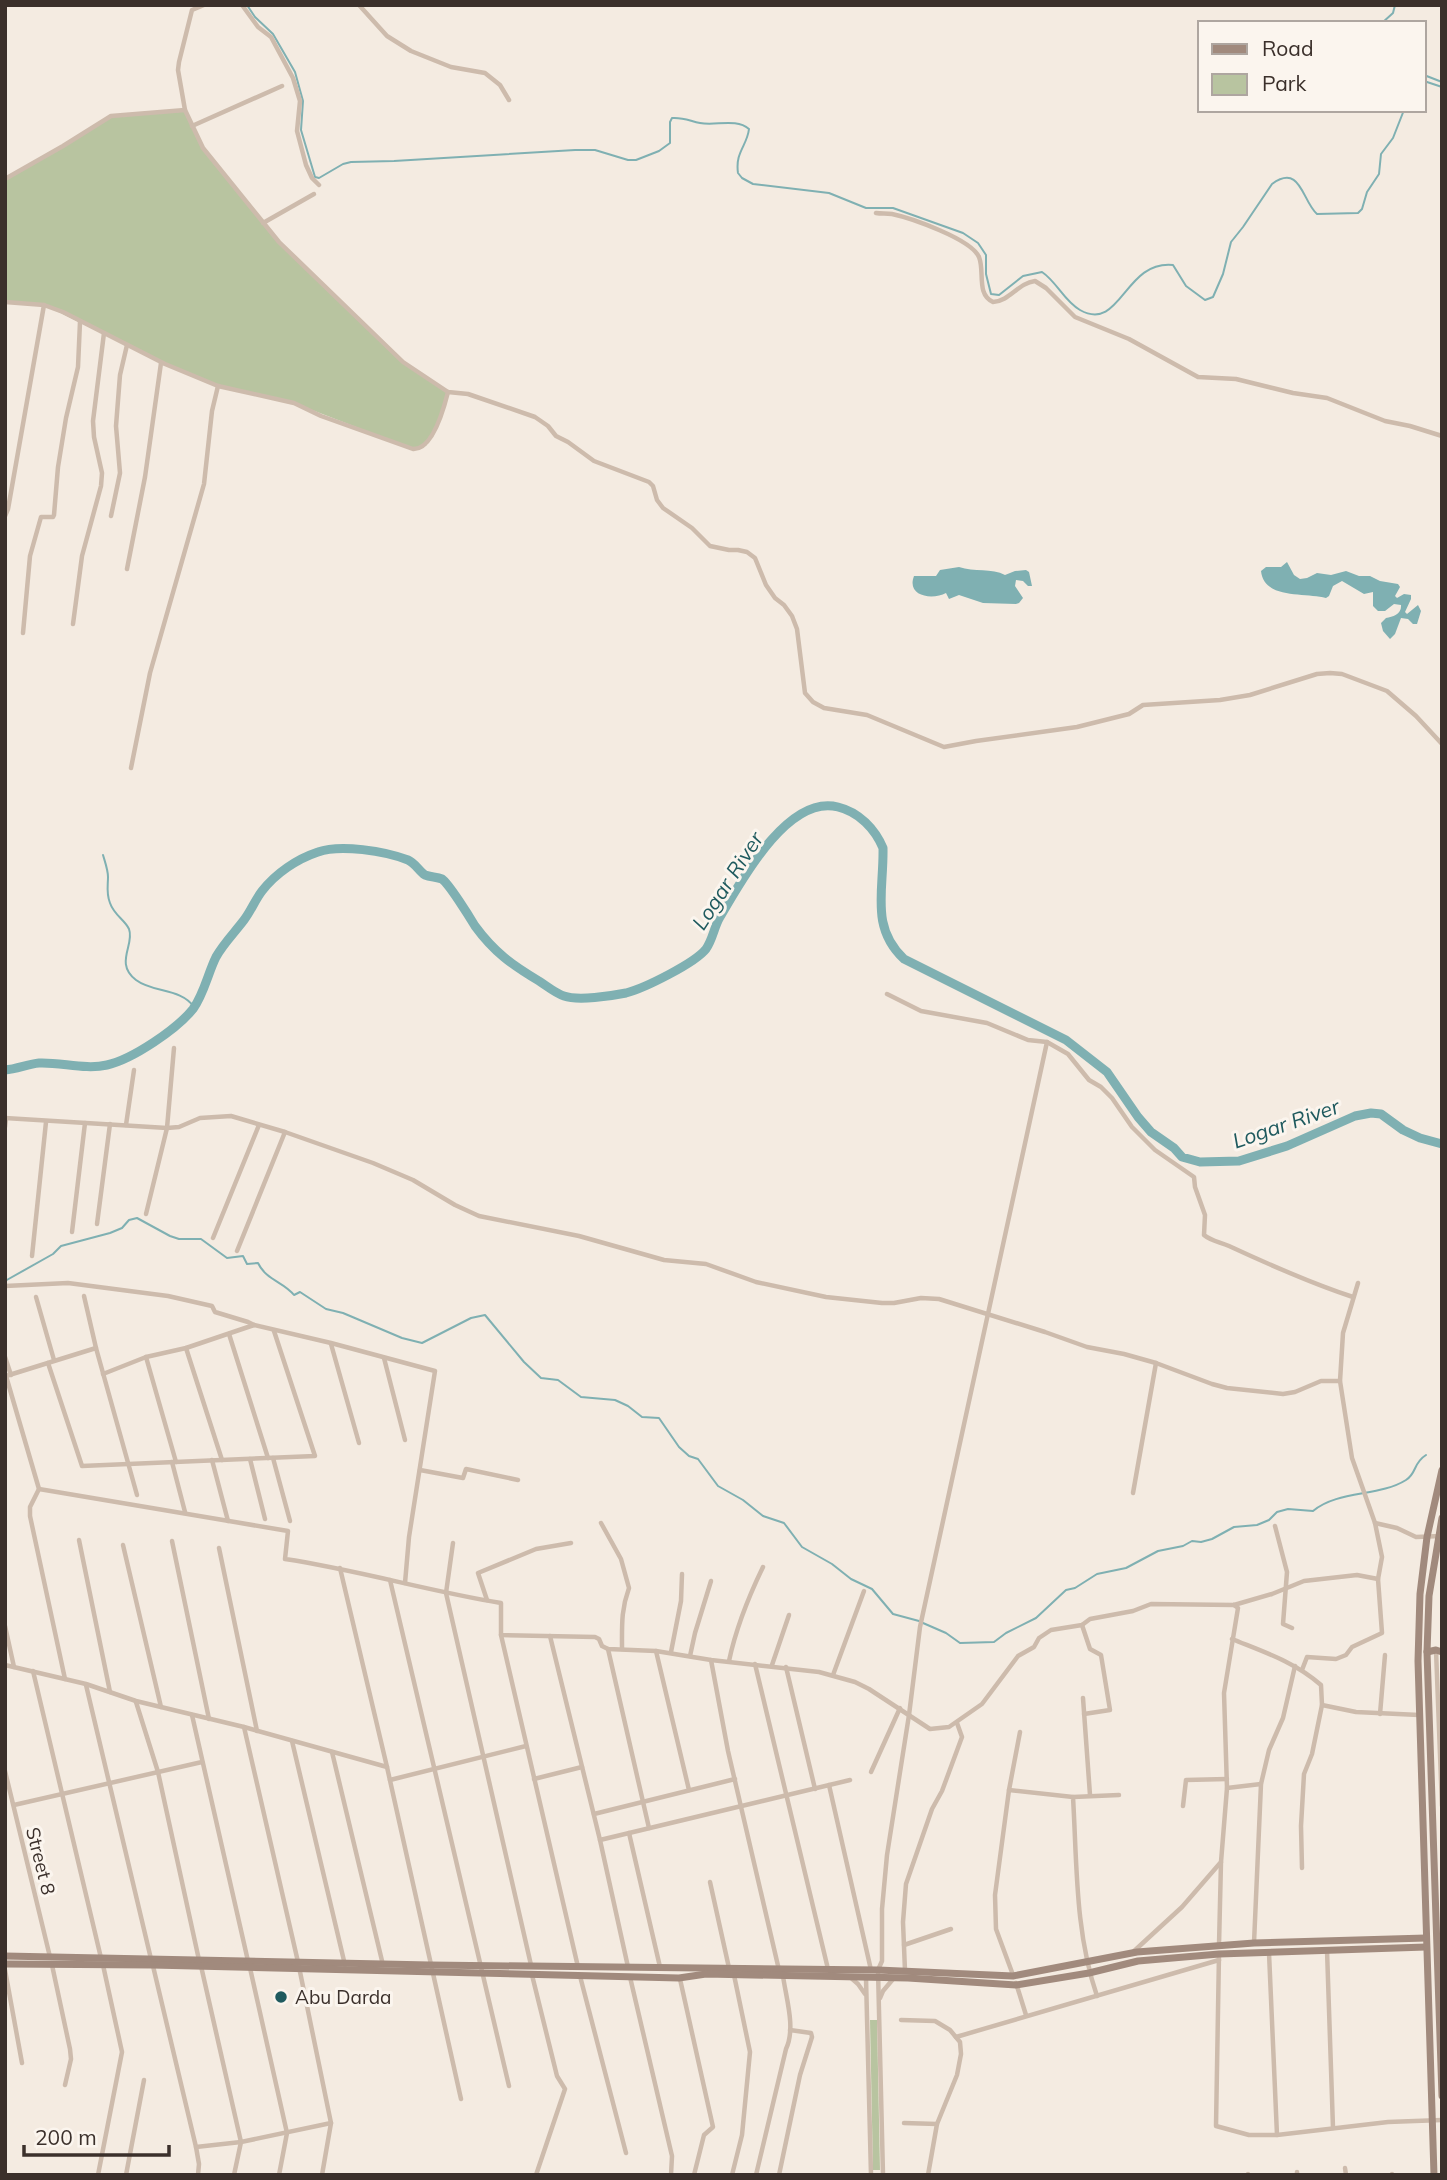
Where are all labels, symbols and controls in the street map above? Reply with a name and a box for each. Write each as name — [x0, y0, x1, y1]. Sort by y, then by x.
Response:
legend — [1198, 21, 1426, 112]
text: Road — [1262, 35, 1313, 61]
text: Park — [1262, 70, 1306, 96]
water label: Logar River — [686, 826, 769, 934]
water label: Logar River — [1229, 1092, 1344, 1153]
street label: Street 8 — [21, 1825, 61, 1897]
place label: Abu Darda — [295, 1985, 391, 2009]
marker: Abu Darda — [273, 1989, 289, 2005]
scale bar — [24, 2114, 170, 2158]
text: 200 m — [35, 2124, 97, 2150]

